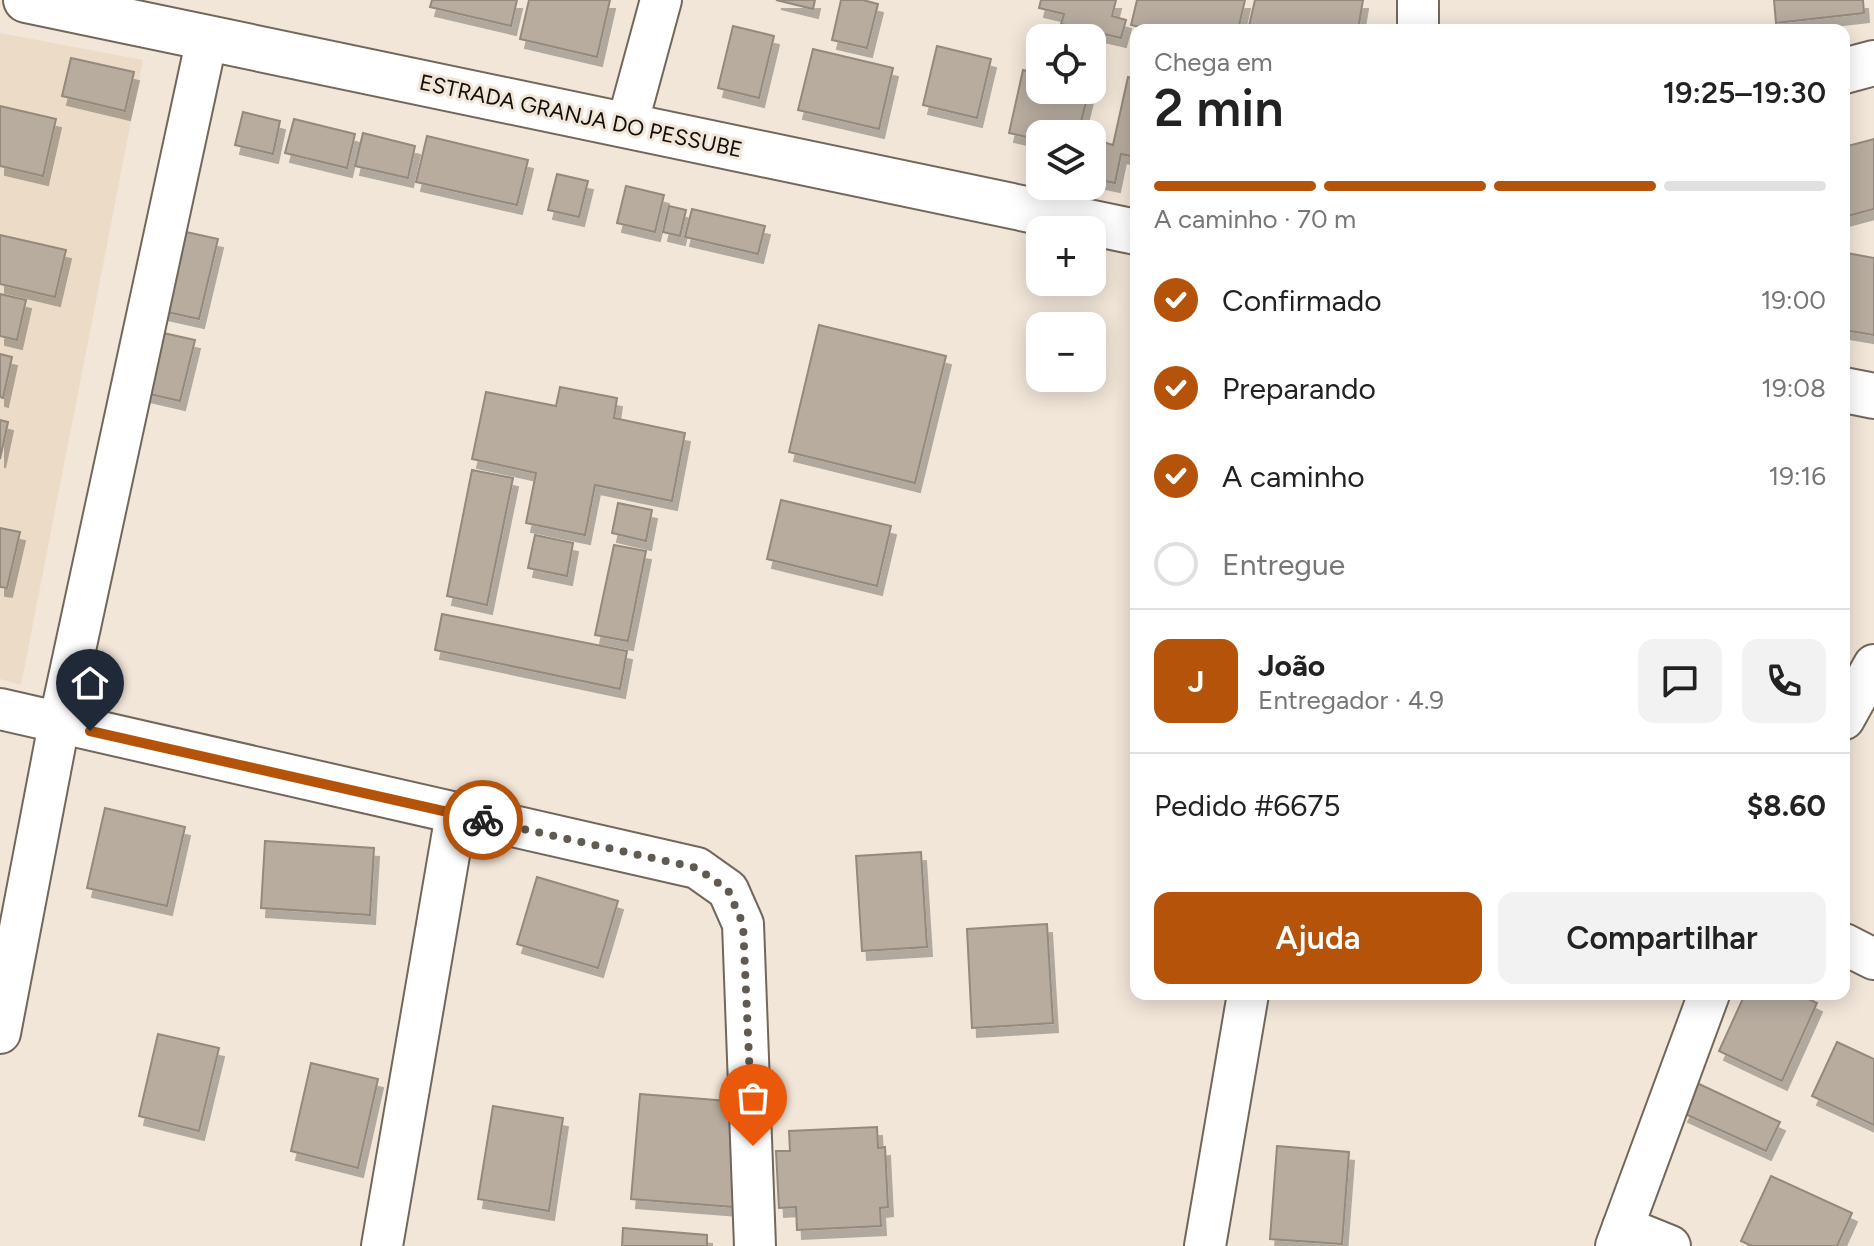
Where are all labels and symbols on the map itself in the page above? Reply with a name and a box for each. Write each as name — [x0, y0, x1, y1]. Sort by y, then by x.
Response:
street label: ESTRADA GRANJA DO PESSUBE — [417, 69, 745, 163]
pin — [56, 649, 124, 731]
courier — [443, 780, 523, 860]
pin — [719, 1064, 787, 1146]

